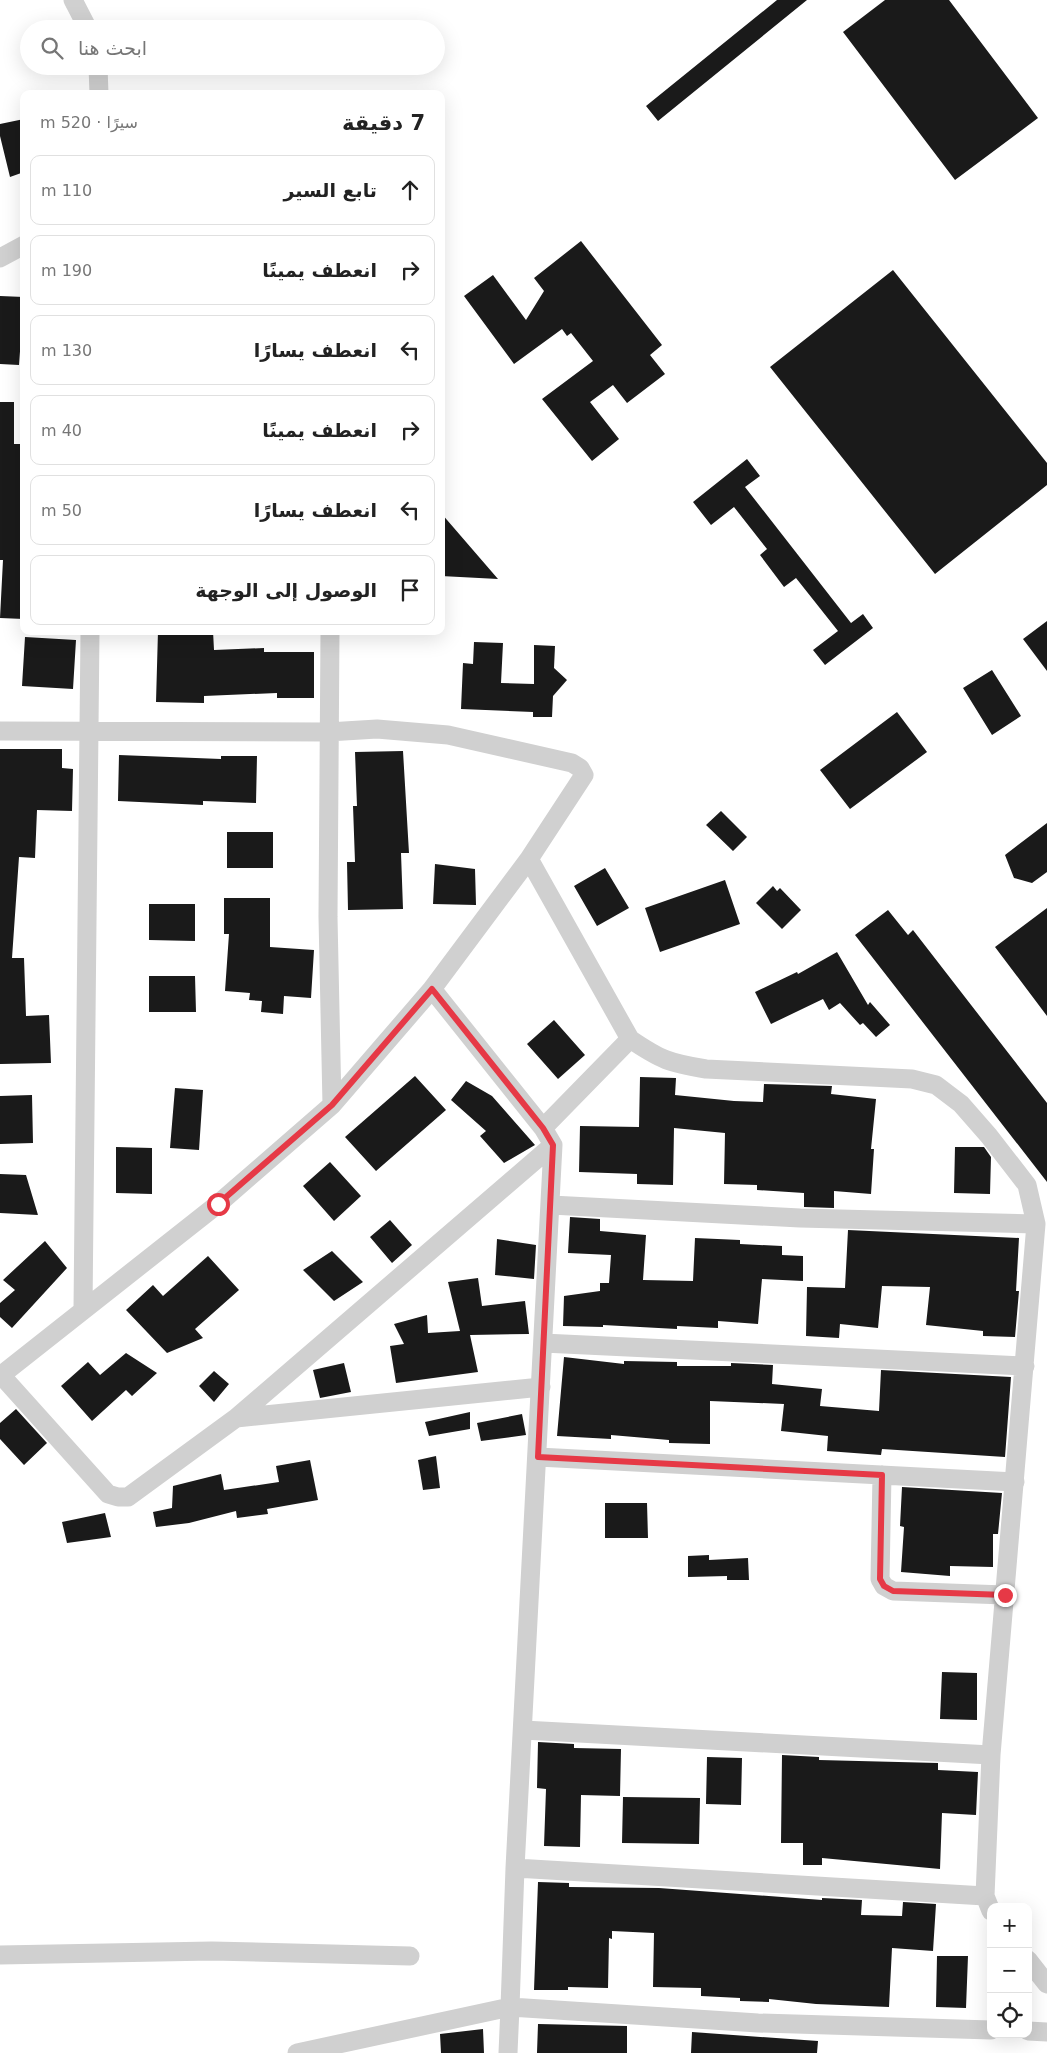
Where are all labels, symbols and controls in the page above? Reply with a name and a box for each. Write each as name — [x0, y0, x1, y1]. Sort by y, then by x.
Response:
search box — [20, 20, 445, 75]
icon: search — [38, 34, 66, 62]
text: ابحث هنا — [78, 37, 147, 59]
text: 7 دقيقة — [342, 111, 425, 135]
text: سيرًا · 520 m — [40, 113, 138, 132]
icon: ahead — [396, 176, 424, 204]
text: تابع السير — [283, 179, 377, 201]
text: 110 m — [41, 181, 92, 200]
icon: right — [396, 256, 424, 284]
text: انعطف يمينًا — [262, 259, 377, 281]
text: 190 m — [41, 261, 92, 280]
icon: left — [396, 336, 424, 364]
text: انعطف يسارًا — [254, 339, 377, 361]
text: 130 m — [41, 341, 92, 360]
icon: right — [396, 416, 424, 444]
text: انعطف يمينًا — [262, 419, 377, 441]
text: 40 m — [41, 421, 82, 440]
icon: left — [396, 496, 424, 524]
text: انعطف يسارًا — [254, 499, 377, 521]
text: 50 m — [41, 501, 82, 520]
icon: arrive — [396, 576, 424, 604]
text: الوصول إلى الوجهة — [195, 579, 377, 601]
route start — [207, 1193, 230, 1216]
route end — [994, 1584, 1017, 1607]
map controls — [987, 1903, 1032, 2038]
button: + — [987, 1903, 1032, 1948]
button: − — [987, 1948, 1032, 1993]
button: locate — [987, 1993, 1032, 2038]

